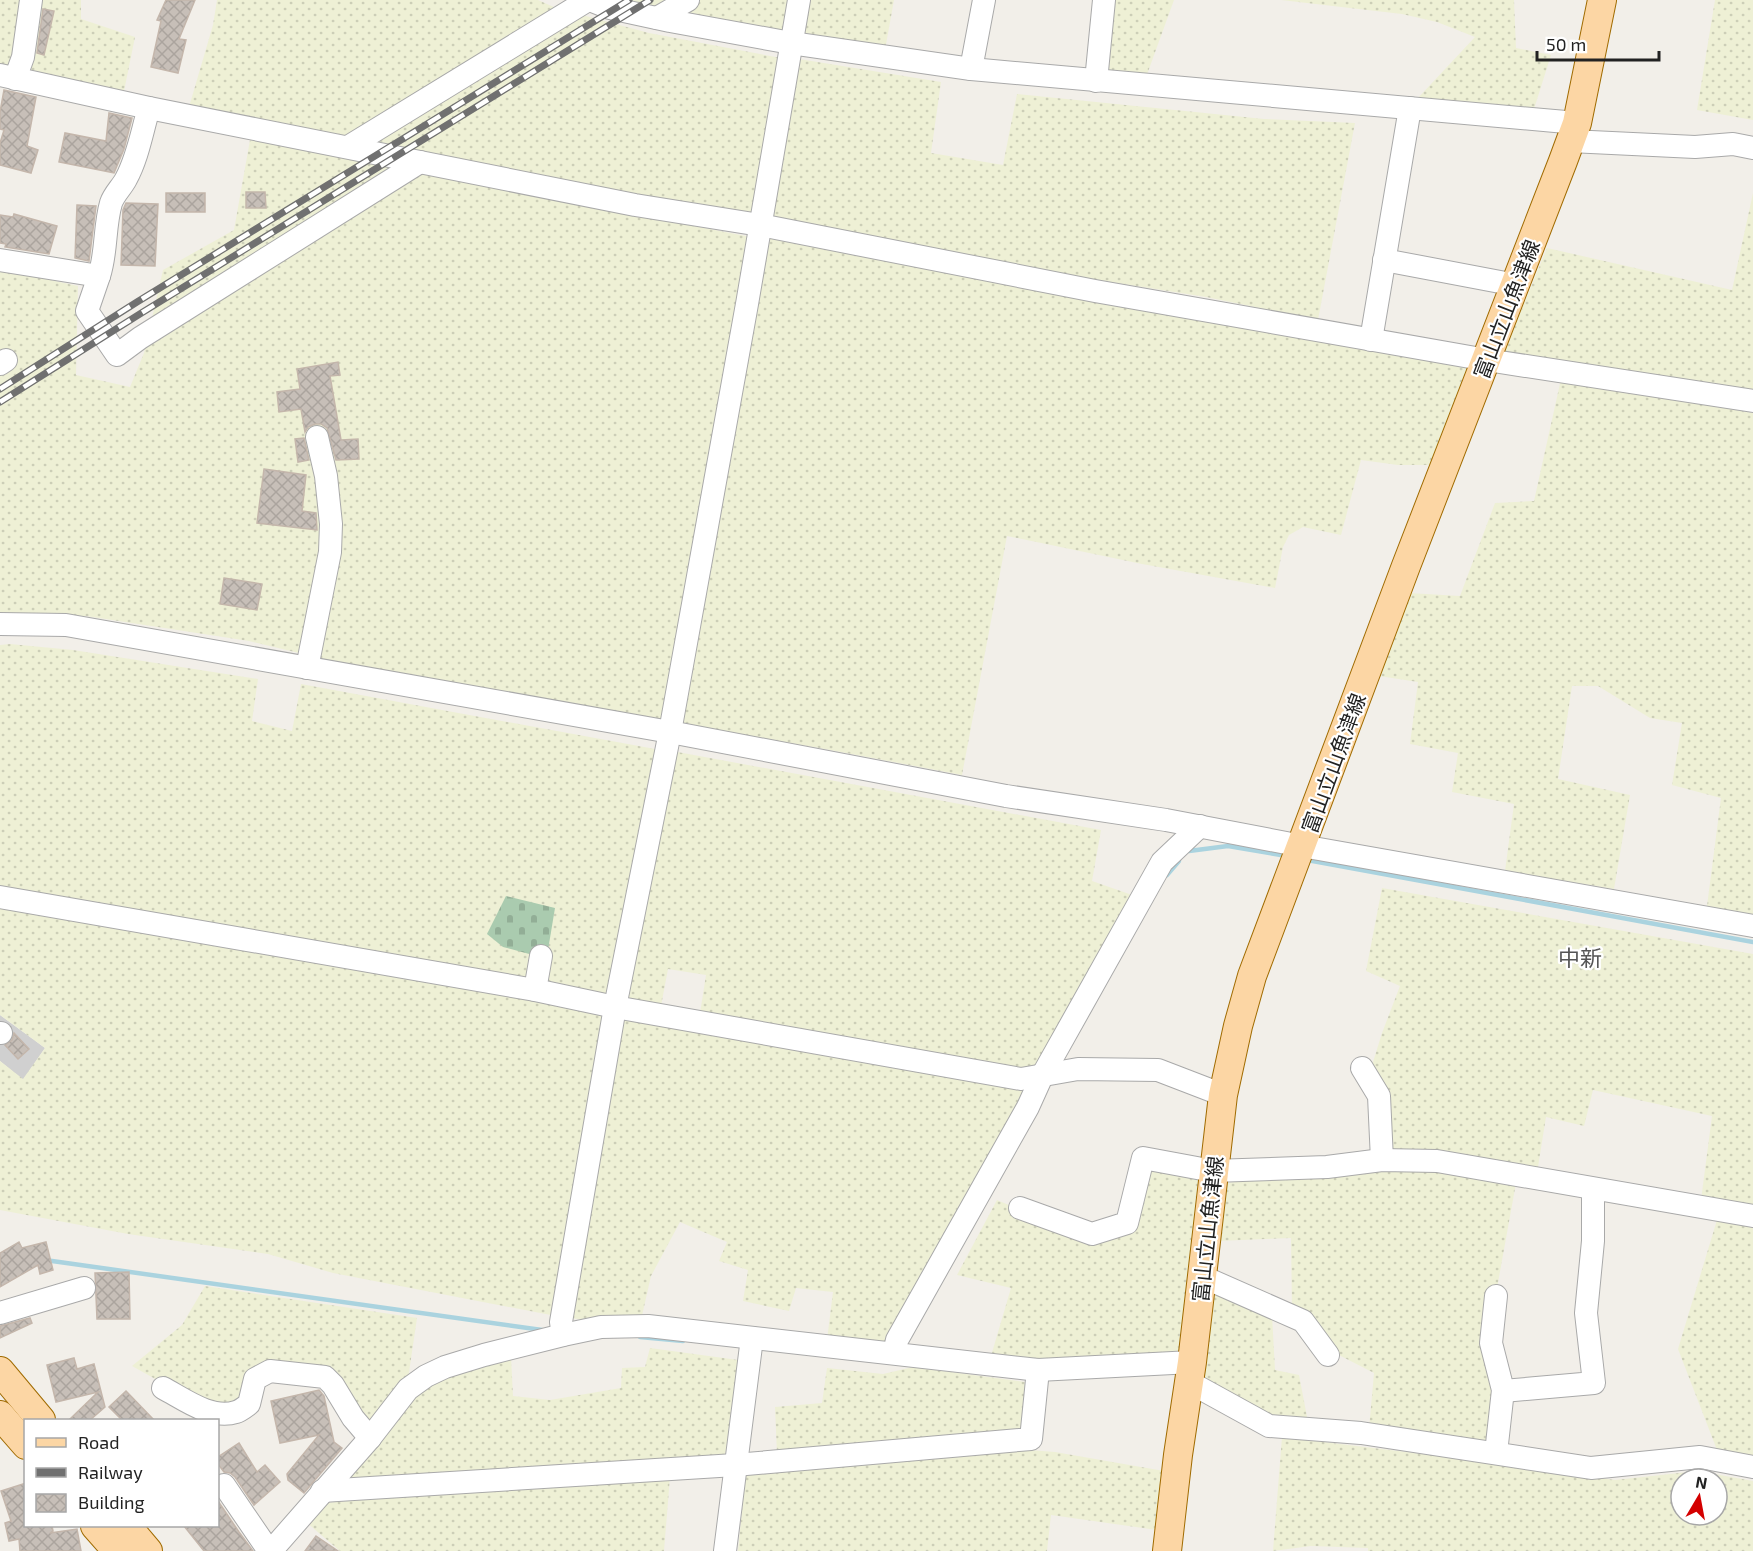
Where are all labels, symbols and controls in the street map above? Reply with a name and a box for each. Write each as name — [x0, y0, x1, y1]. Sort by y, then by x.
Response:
scale bar — [1537, 24, 1658, 62]
text: 50 m — [1546, 33, 1586, 55]
street label: 富山立山魚津線 — [1468, 236, 1544, 382]
street label: 富山立山魚津線 — [1296, 690, 1370, 836]
district label: 中新 — [1558, 944, 1602, 970]
street label: 富山立山魚津線 — [1187, 1155, 1227, 1303]
legend — [24, 1419, 219, 1527]
text: Road — [78, 1431, 119, 1453]
text: Railway — [78, 1461, 143, 1483]
north arrow — [1669, 1467, 1729, 1527]
text: N — [1694, 1471, 1709, 1492]
text: Building — [78, 1491, 145, 1513]

